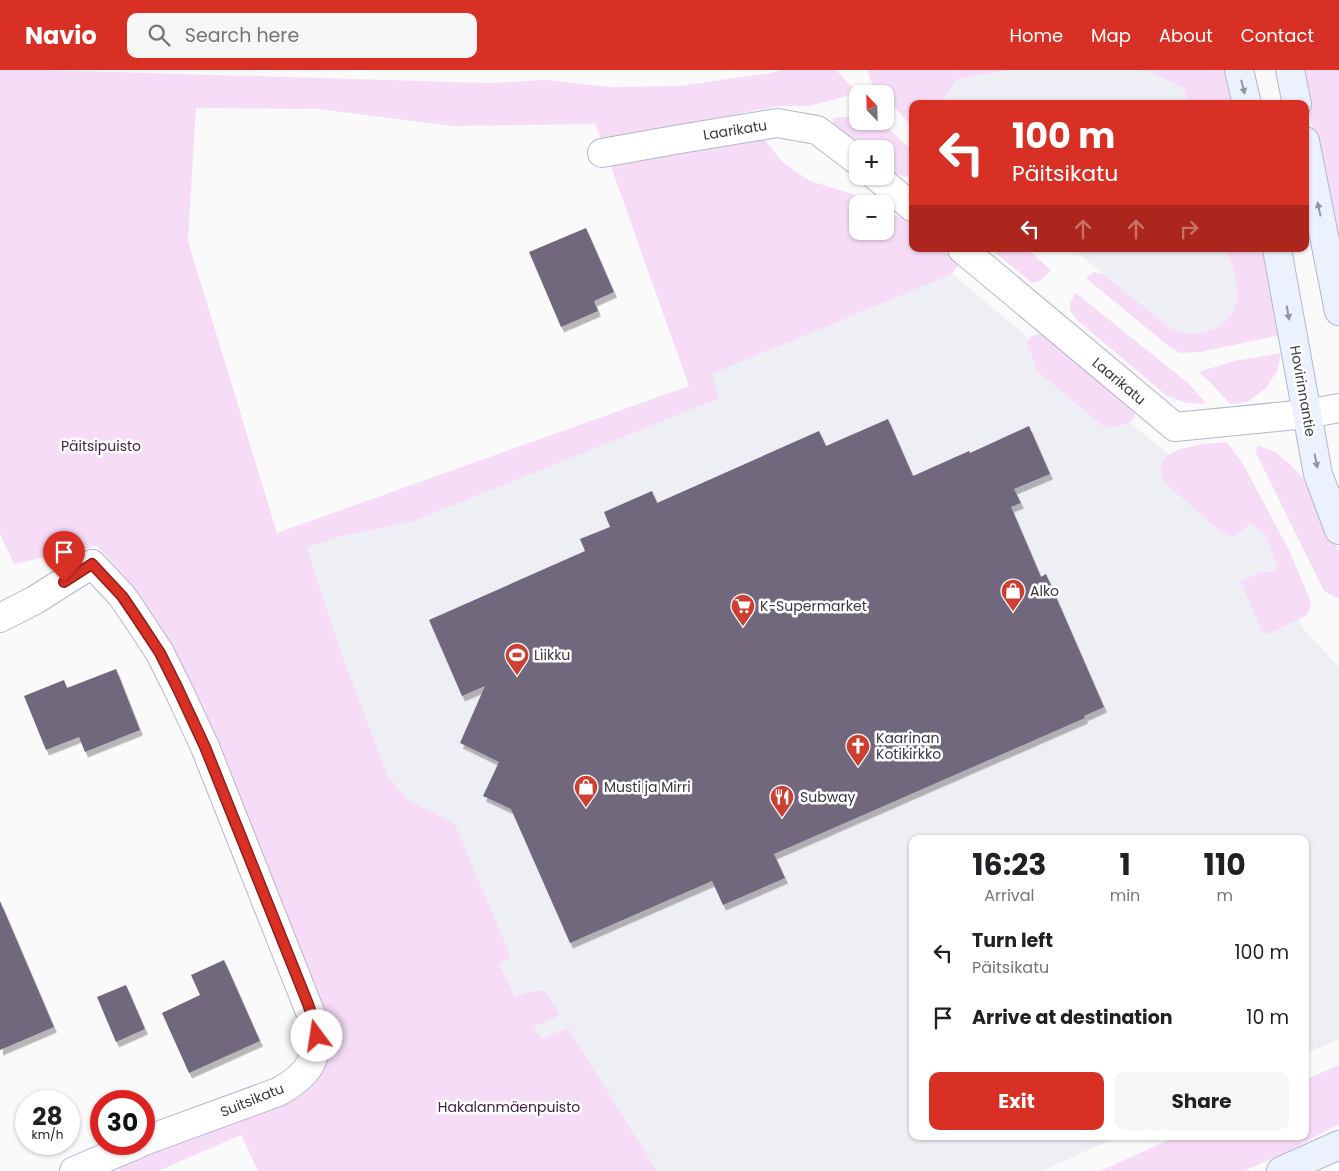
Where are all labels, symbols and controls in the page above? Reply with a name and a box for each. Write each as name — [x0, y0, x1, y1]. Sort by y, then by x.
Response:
search box — [127, 13, 477, 58]
text: Navio — [25, 19, 97, 52]
icon: search — [145, 21, 173, 49]
text: Search here — [185, 22, 299, 49]
text: Home — [1009, 23, 1063, 48]
text: Map — [1091, 23, 1131, 48]
text: About — [1159, 23, 1213, 48]
text: Contact — [1241, 23, 1314, 48]
one-way arrow — [1239, 79, 1247, 94]
north arrow — [849, 85, 894, 130]
map controls — [849, 85, 894, 240]
text: 100 m — [1012, 111, 1115, 160]
street label: Laarikatu — [702, 115, 768, 145]
icon: left — [929, 120, 994, 185]
button: + — [849, 140, 894, 185]
text: Päitsikatu — [1012, 158, 1118, 189]
button: − — [849, 195, 894, 240]
one-way arrow — [1315, 201, 1323, 216]
icon: left — [1016, 215, 1044, 243]
icon: ahead — [1069, 215, 1097, 243]
icon: ahead — [1122, 215, 1150, 243]
icon: right — [1175, 215, 1203, 243]
one-way arrow — [1285, 306, 1293, 322]
street label: Hovirinnantie — [1285, 344, 1321, 438]
street label: Laarikatu — [1088, 353, 1150, 409]
park label: Päitsipuisto — [61, 436, 141, 456]
one-way arrow — [1312, 454, 1320, 470]
pin — [43, 531, 85, 582]
icon: arrive — [50, 538, 78, 566]
shop icon: Alko — [1000, 578, 1026, 612]
place label: Alko — [1030, 581, 1059, 601]
supermarket icon: K-Supermarket — [730, 593, 756, 627]
place label: K-Supermarket — [760, 596, 867, 616]
sports icon: Liikku — [504, 642, 530, 676]
place label: Liikku — [534, 645, 570, 665]
place label: Kaarinan Kotikirkko — [876, 728, 941, 764]
church icon: Kaarinan Kotikirkko — [845, 733, 871, 767]
shop icon: Musti ja Mirri — [573, 774, 599, 808]
place label: Musti ja Mirri — [604, 777, 691, 797]
restaurant icon: Subway — [769, 784, 795, 818]
place label: Subway — [800, 787, 856, 807]
text: 16:23 — [972, 843, 1046, 886]
text: 1 — [1119, 843, 1131, 886]
text: 110 — [1204, 843, 1246, 886]
text: Arrival — [984, 884, 1035, 907]
text: min — [1110, 884, 1140, 907]
text: m — [1216, 884, 1233, 907]
text: Turn left — [972, 927, 1053, 954]
icon: left — [929, 939, 957, 967]
text: 100 m — [1234, 939, 1289, 966]
text: Päitsikatu — [972, 956, 1049, 979]
icon: arrive — [929, 1004, 957, 1032]
text: Arrive at destination — [972, 1004, 1173, 1031]
text: 10 m — [1246, 1004, 1289, 1031]
position arrow — [290, 1009, 342, 1061]
button: Exit — [929, 1072, 1104, 1130]
button: Share — [1114, 1072, 1289, 1130]
street label: Suitsikatu — [217, 1078, 287, 1122]
speed limit sign: 30 — [90, 1090, 155, 1155]
park label: Hakalanmäenpuisto — [438, 1097, 580, 1117]
text: 28 — [32, 1099, 63, 1134]
text: km/h — [32, 1126, 63, 1143]

